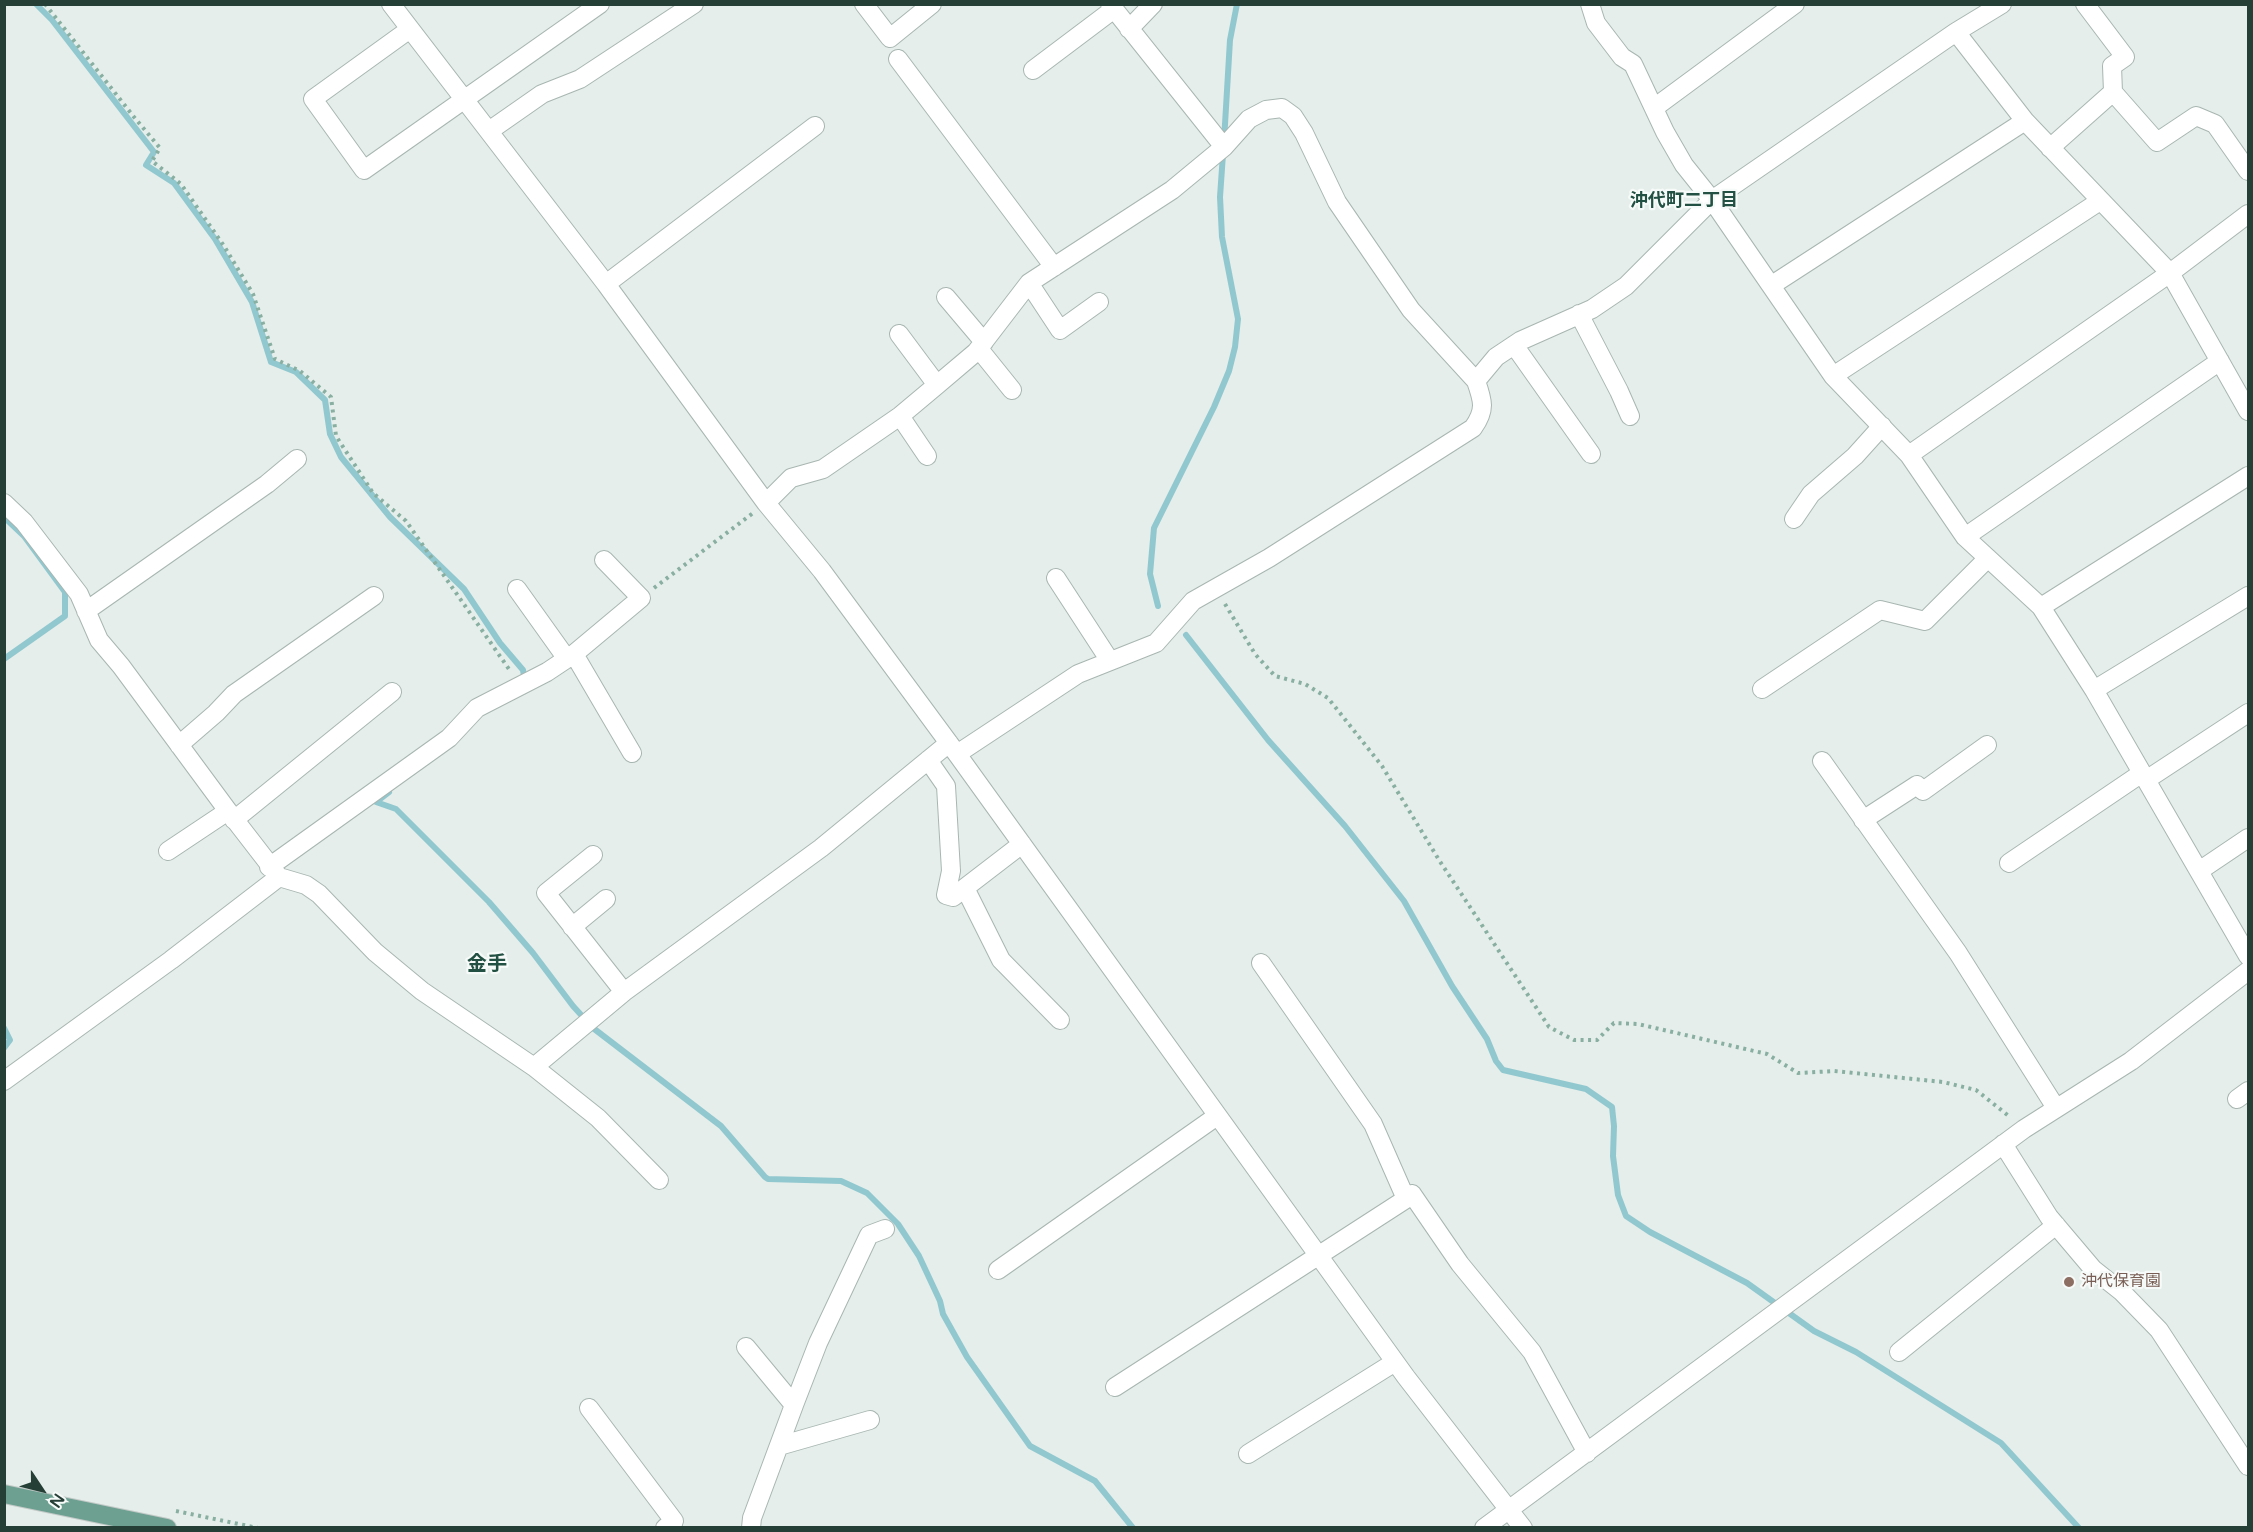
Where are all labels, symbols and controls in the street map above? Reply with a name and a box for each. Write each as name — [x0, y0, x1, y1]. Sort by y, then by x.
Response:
district label: 沖代町二丁目 — [1630, 190, 1738, 212]
district label: 金手 — [467, 953, 507, 977]
place label: 沖代保育園 — [2081, 1272, 2161, 1292]
marker: 沖代保育園 — [2062, 1275, 2076, 1289]
north arrow — [12, 1460, 72, 1520]
text: N — [45, 1489, 69, 1511]

